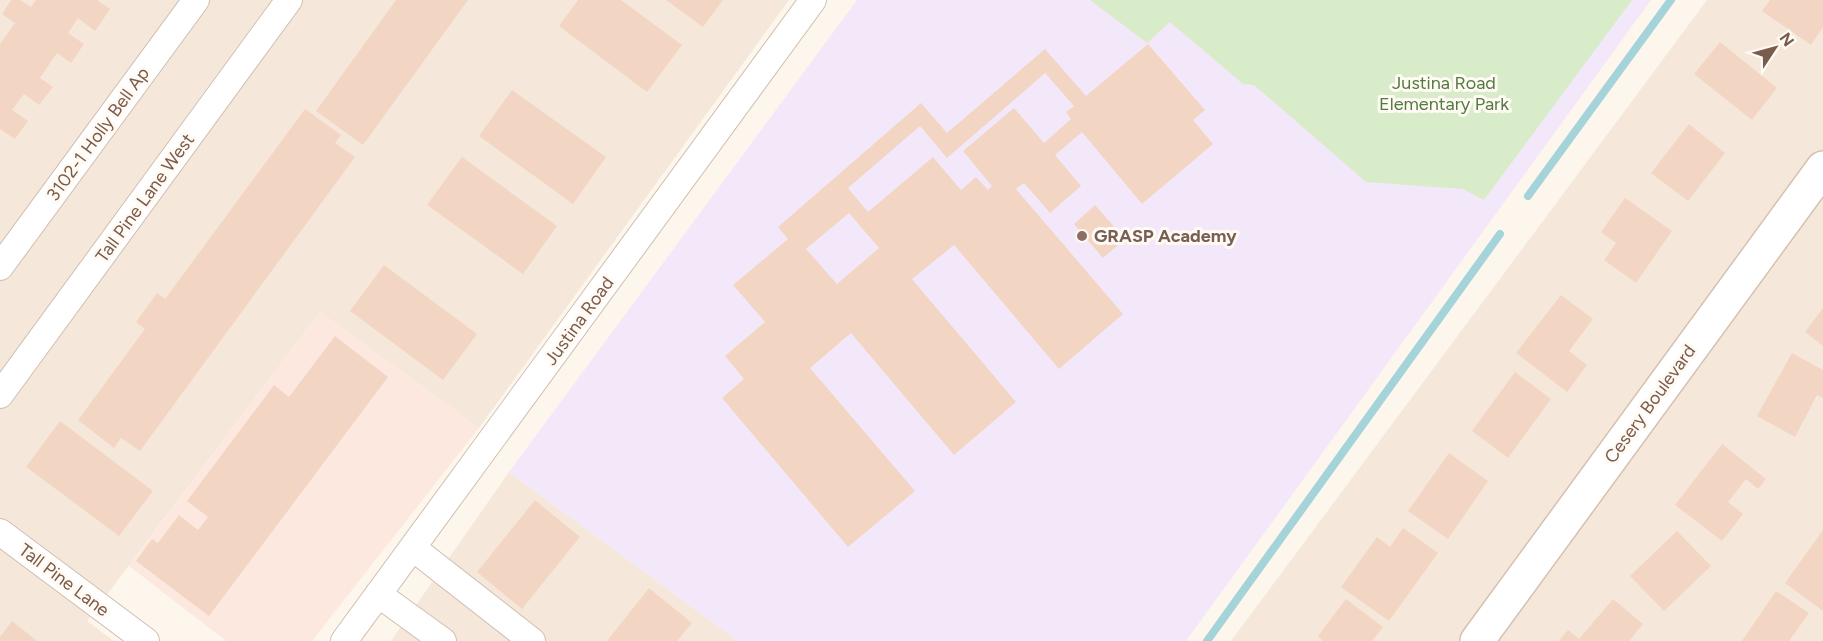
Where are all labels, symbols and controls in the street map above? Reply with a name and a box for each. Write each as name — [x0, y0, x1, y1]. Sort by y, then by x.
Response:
north arrow — [1745, 18, 1805, 78]
text: N — [1775, 29, 1798, 50]
street label: 3102-1 Holly Bell Ap — [42, 63, 154, 205]
park label: Justina Road Elementary Park — [1379, 72, 1509, 115]
street label: Tall Pine Lane West — [91, 129, 199, 267]
place label: GRASP Academy — [1094, 225, 1237, 247]
marker: GRASP Academy — [1075, 229, 1089, 243]
street label: Justina Road — [540, 273, 618, 369]
street label: Cesery Boulevard — [1600, 340, 1700, 468]
street label: Tall Pine Lane — [14, 539, 114, 621]

